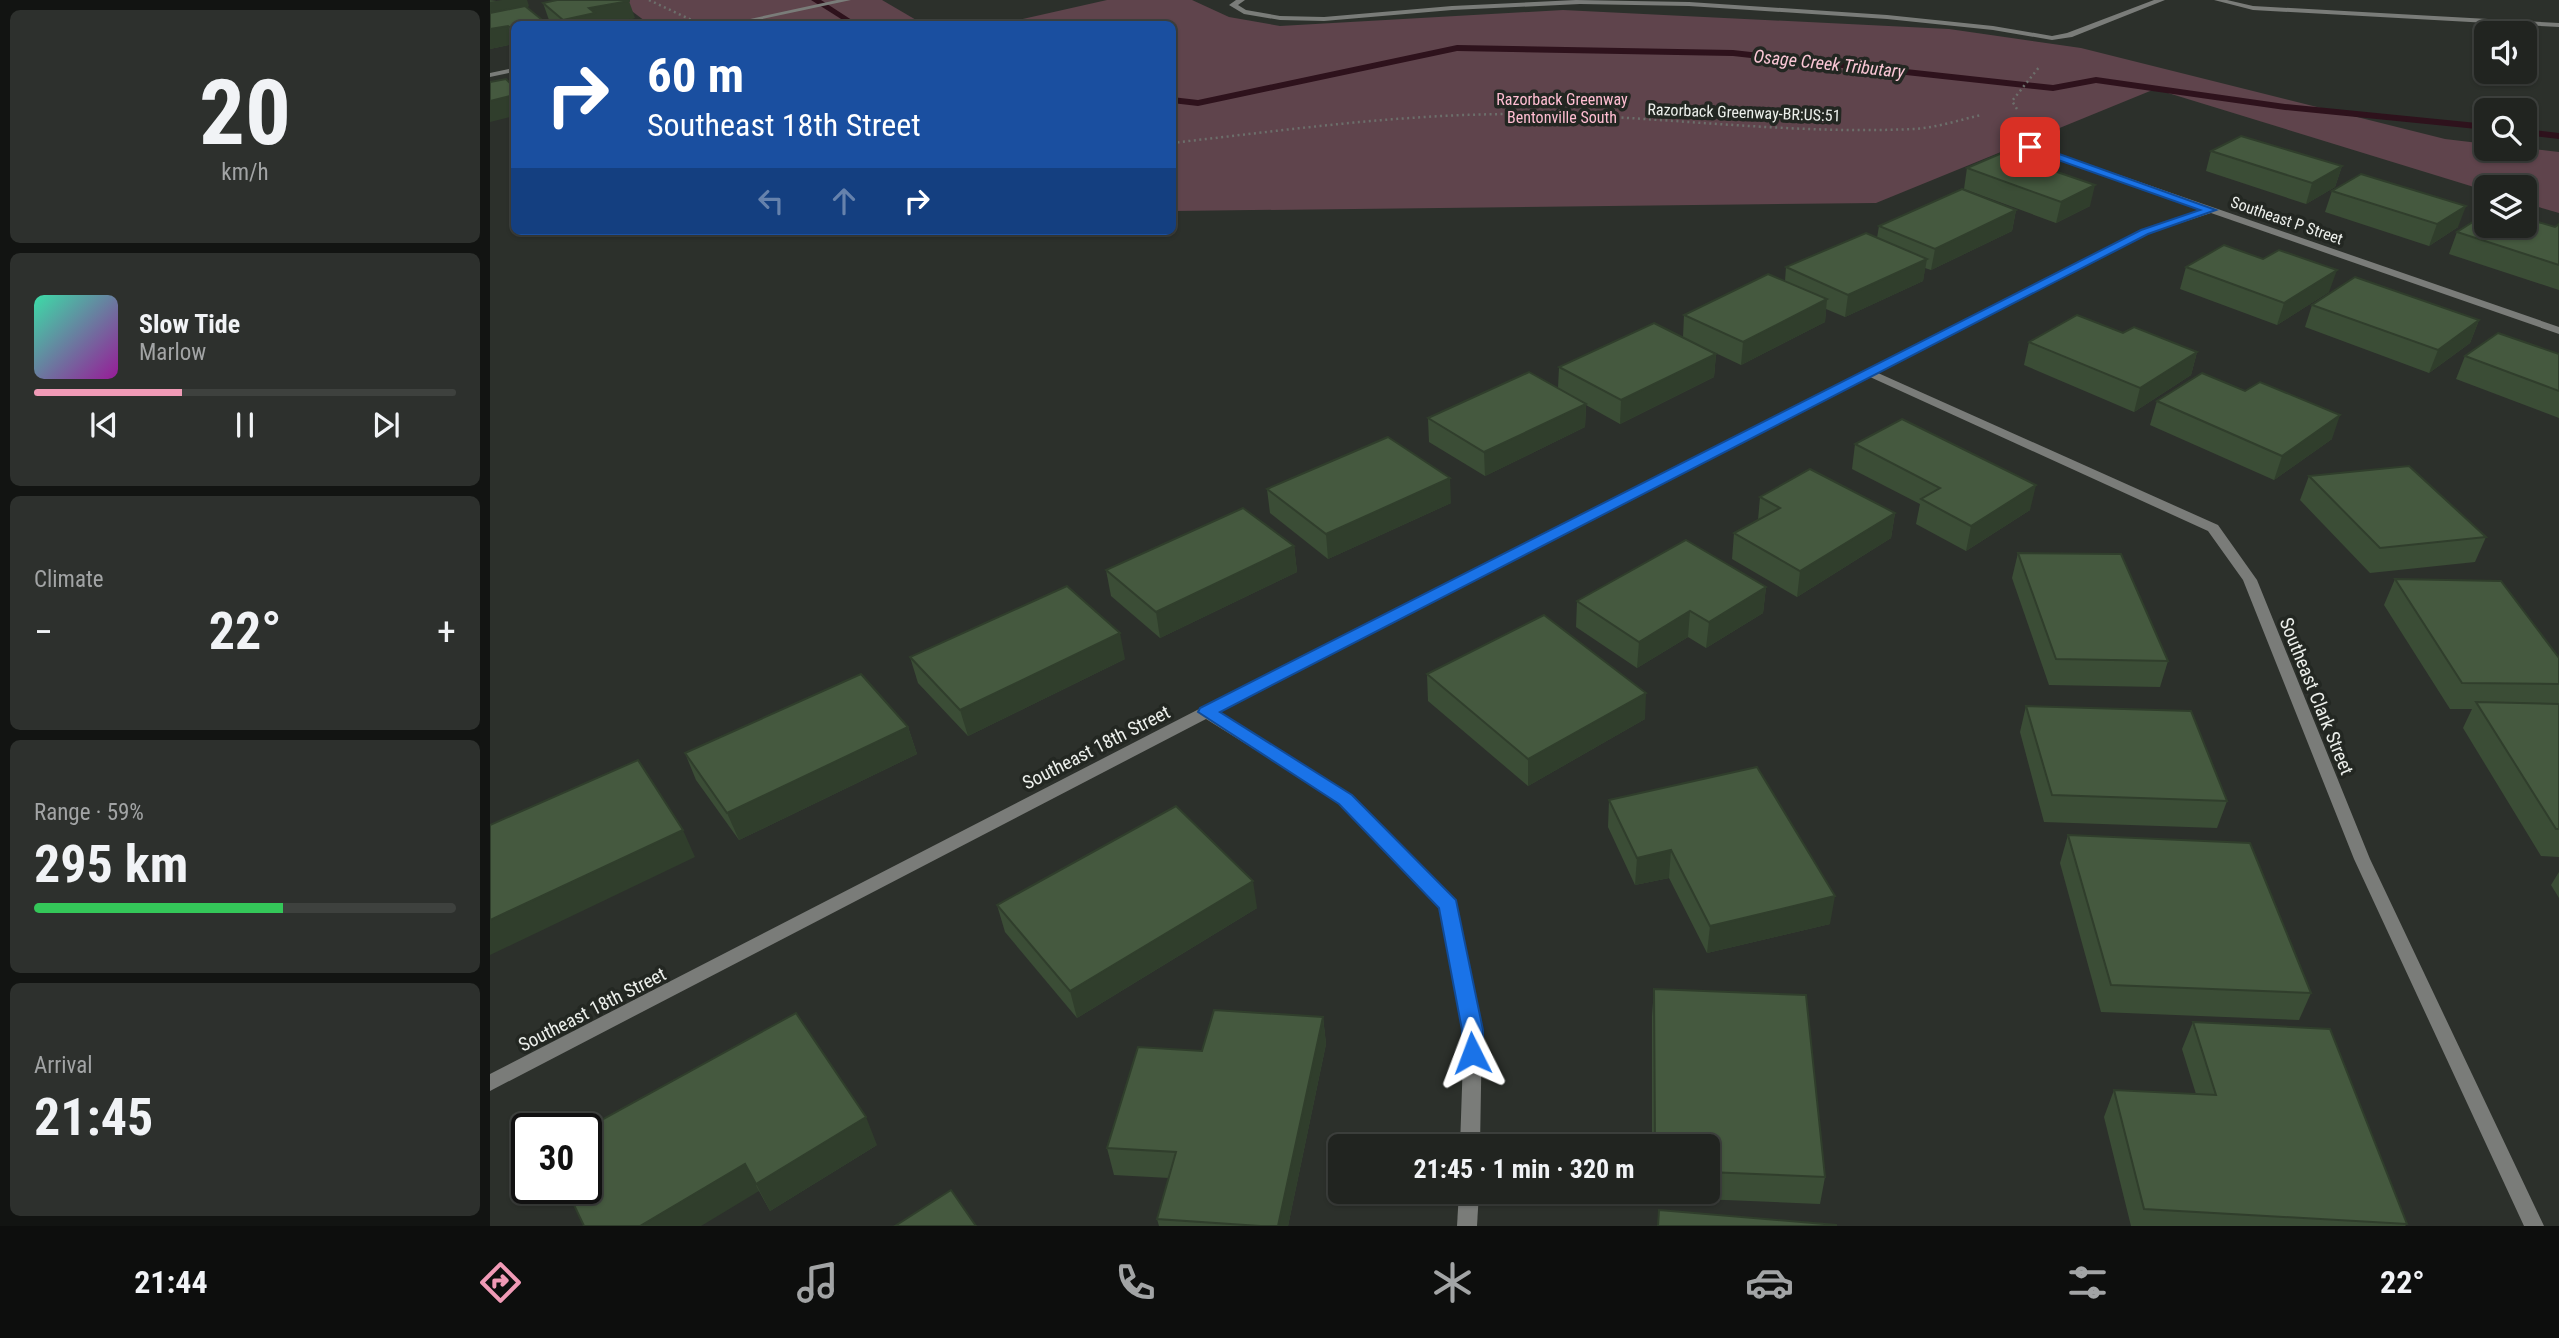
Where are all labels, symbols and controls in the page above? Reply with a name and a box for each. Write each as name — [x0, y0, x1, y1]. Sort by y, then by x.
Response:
map controls — [2474, 21, 2537, 238]
button: sound — [2474, 21, 2537, 84]
water label: Osage Creek Tributary — [1752, 45, 1906, 82]
text: 60 m — [647, 47, 744, 104]
icon: right — [532, 49, 623, 140]
text: 20 — [199, 60, 291, 166]
park label: Razorback Greenway Bentonville South — [1496, 90, 1628, 127]
button: search — [2474, 98, 2537, 161]
street label: Razorback Greenway-BR:US:51 — [1647, 100, 1841, 125]
text: Southeast 18th Street — [647, 106, 921, 144]
pin — [2000, 117, 2060, 177]
icon: arrive — [2011, 128, 2049, 166]
text: km/h — [221, 159, 269, 186]
button: layers — [2474, 175, 2537, 238]
icon: left — [752, 182, 790, 220]
icon: ahead — [825, 182, 863, 220]
icon: right — [898, 182, 936, 220]
street label: Southeast P Street — [2228, 192, 2346, 249]
text: Slow Tide — [139, 309, 240, 339]
text: Marlow — [139, 339, 206, 366]
icon: previous — [85, 406, 123, 444]
icon: pause — [226, 406, 264, 444]
icon: next — [367, 406, 405, 444]
text: Climate — [34, 566, 104, 593]
text: 22° — [209, 601, 281, 662]
text: − — [34, 610, 53, 654]
text: + — [437, 610, 456, 654]
street label: Southeast Clark Street — [2275, 614, 2359, 778]
street label: Southeast 18th Street — [1019, 700, 1174, 795]
text: Range · 59% — [34, 799, 144, 826]
text: 295 km — [34, 834, 188, 895]
street label: Southeast 18th Street — [515, 962, 670, 1057]
position arrow — [1435, 1016, 1509, 1090]
text: Arrival — [34, 1052, 93, 1079]
text: 21:45 — [34, 1087, 153, 1148]
speed limit sign: 30 — [511, 1113, 602, 1204]
text: 21:45 · 1 min · 320 m — [1414, 1154, 1634, 1184]
icon: directions — [476, 1258, 525, 1307]
icon: music — [793, 1258, 842, 1307]
icon: phone — [1111, 1258, 1160, 1307]
icon: climate — [1428, 1258, 1477, 1307]
icon: car — [1745, 1258, 1794, 1307]
icon: filters — [2063, 1258, 2112, 1307]
text: 21:44 — [134, 1263, 208, 1301]
text: 22° — [2380, 1263, 2425, 1301]

